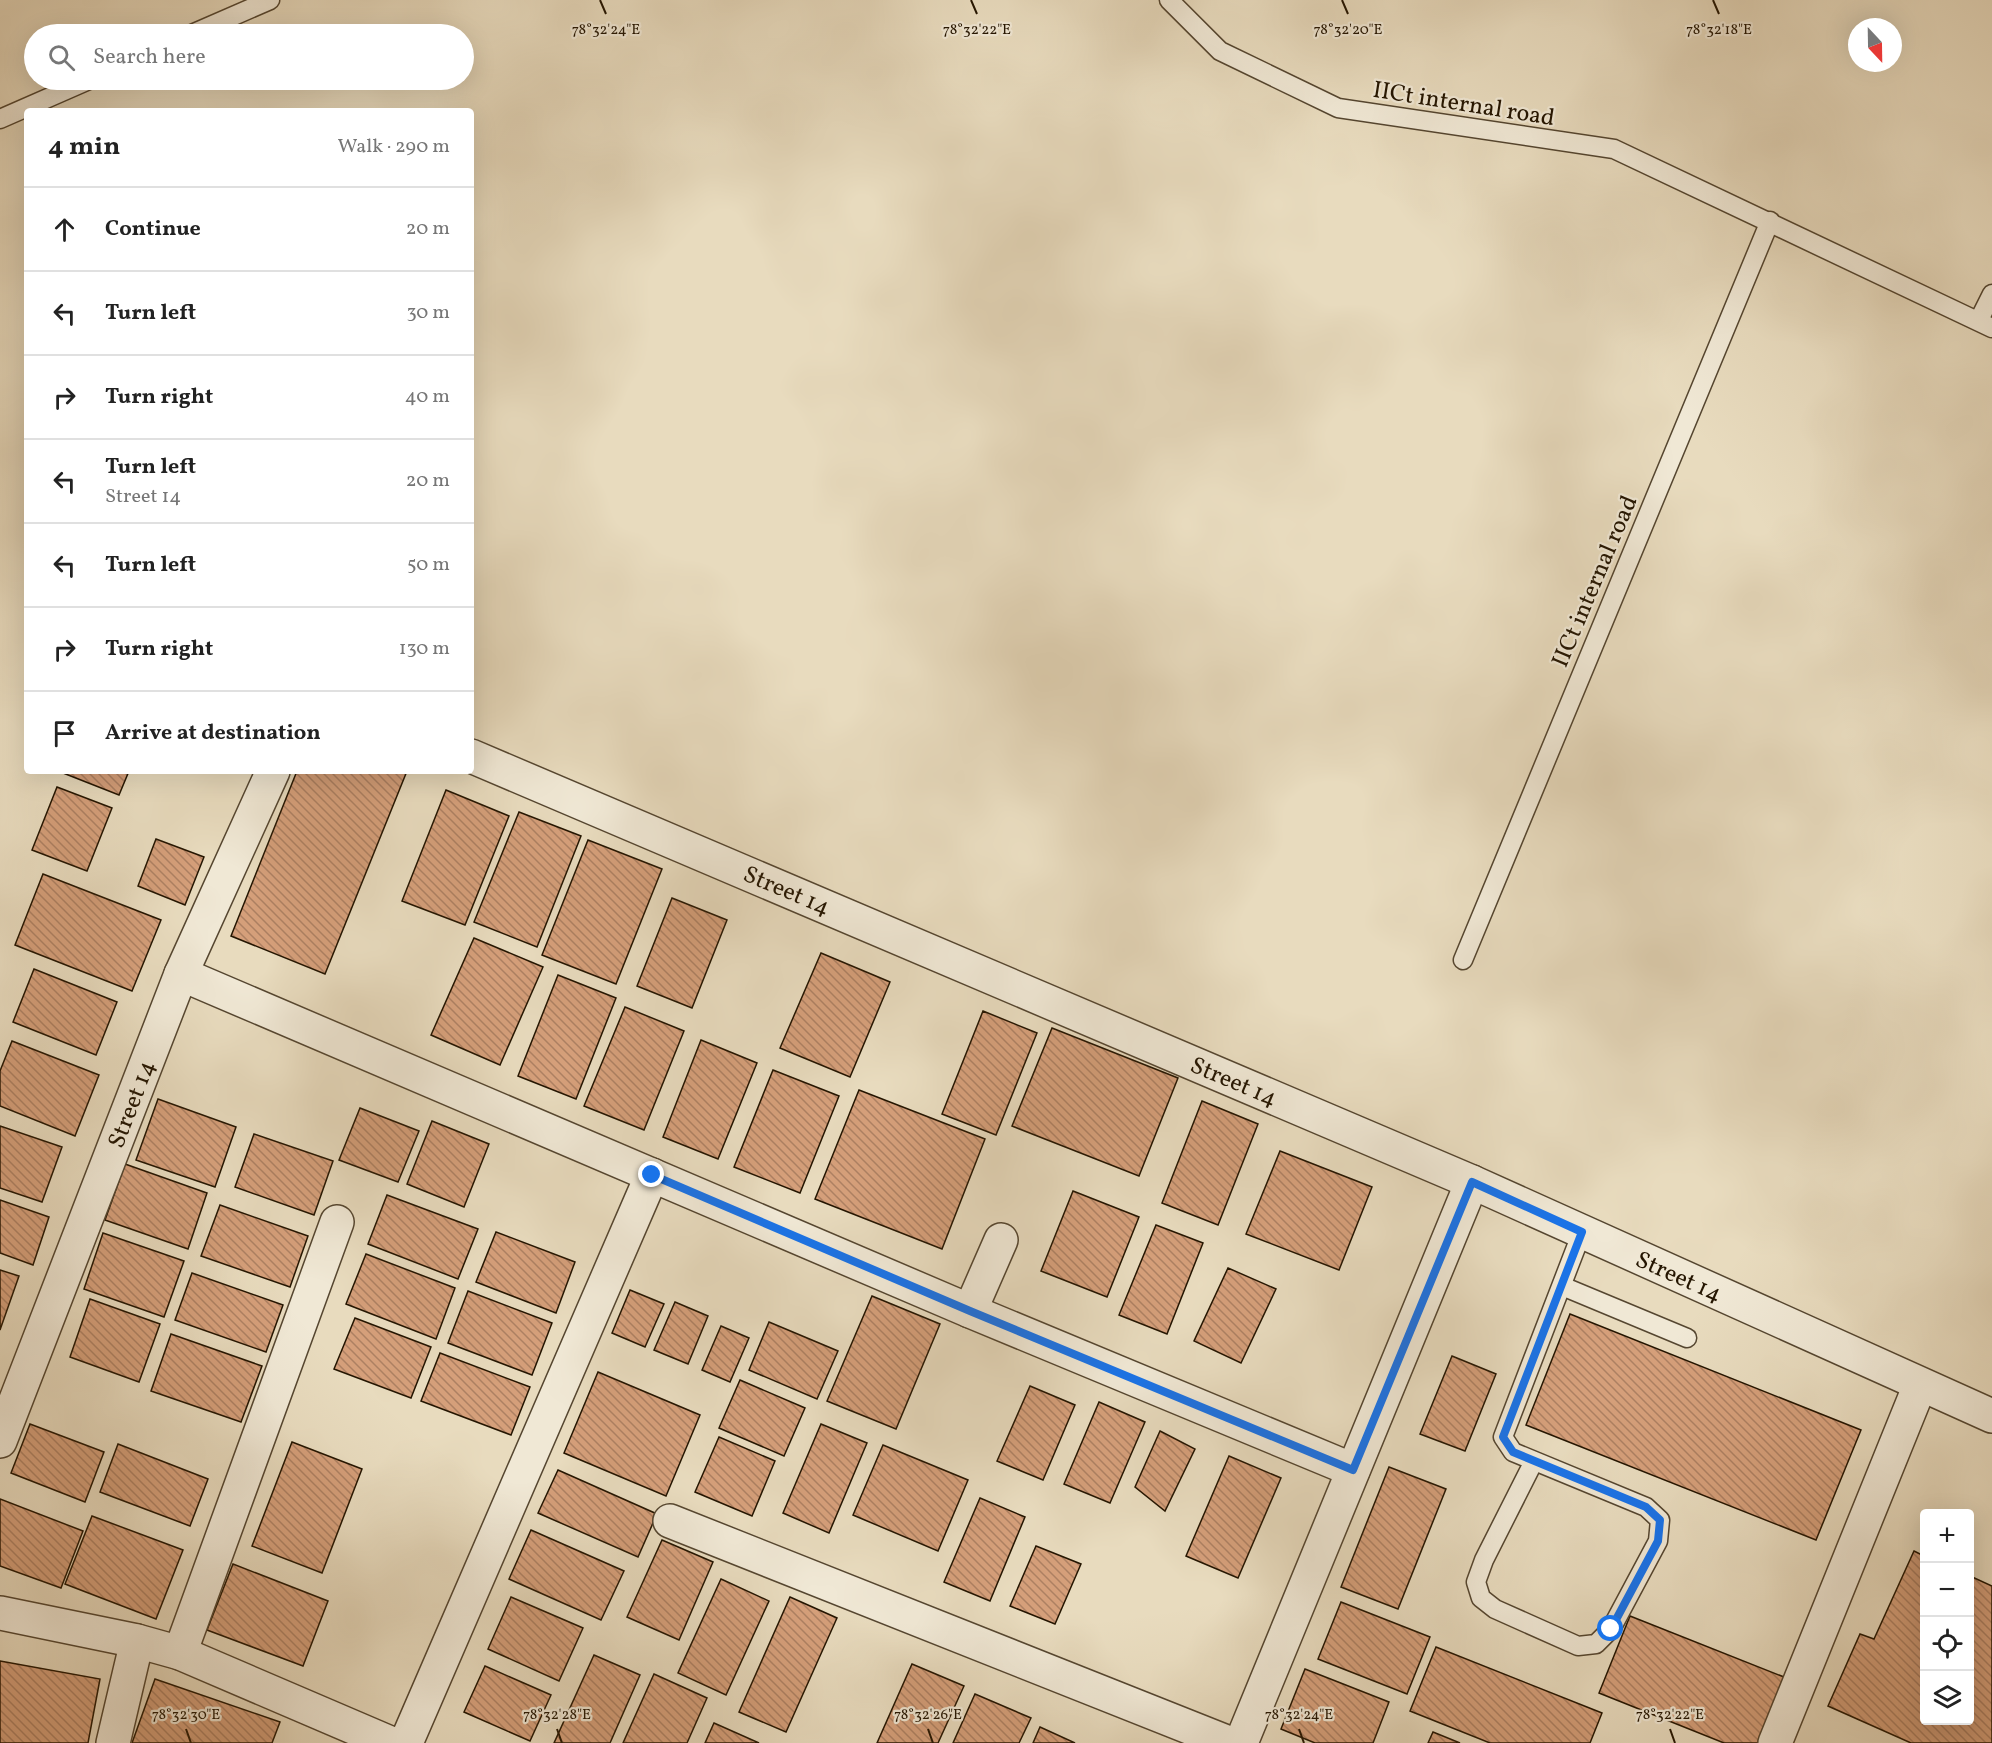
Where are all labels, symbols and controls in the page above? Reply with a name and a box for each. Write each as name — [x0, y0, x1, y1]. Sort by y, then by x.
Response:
north arrow — [1848, 18, 1902, 72]
text: 78°32'24"E — [572, 20, 640, 41]
text: 78°32'22"E — [943, 20, 1011, 41]
text: 78°32'20"E — [1313, 20, 1383, 41]
text: 78°32'18"E — [1686, 20, 1752, 41]
search box — [24, 24, 474, 90]
icon: search — [45, 41, 78, 74]
text: Search here — [93, 42, 206, 73]
street label: IICt internal road — [1370, 74, 1557, 136]
text: 4 min — [48, 129, 120, 165]
text: Walk · 290 m — [338, 133, 450, 161]
icon: ahead — [48, 213, 81, 246]
text: Continue — [105, 214, 201, 245]
text: 20 m — [406, 215, 450, 243]
icon: left — [48, 297, 81, 330]
text: Turn left — [105, 298, 196, 329]
text: 30 m — [406, 299, 450, 327]
icon: right — [48, 381, 81, 414]
text: Turn right — [105, 382, 213, 413]
text: 40 m — [405, 383, 450, 411]
text: Turn left — [105, 452, 196, 483]
icon: left — [48, 465, 81, 498]
text: 20 m — [406, 467, 450, 495]
text: Street 14 — [105, 483, 181, 511]
street label: IICt internal road — [1544, 491, 1647, 673]
icon: left — [48, 549, 81, 582]
text: Turn left — [105, 550, 196, 581]
text: 50 m — [407, 551, 450, 579]
icon: right — [48, 633, 81, 666]
text: Turn right — [105, 634, 213, 665]
text: 130 m — [399, 635, 450, 663]
icon: arrive — [48, 717, 81, 750]
text: Arrive at destination — [105, 718, 321, 749]
street label: Street 14 — [738, 858, 835, 925]
street label: Street 14 — [1185, 1049, 1282, 1116]
street label: Street 14 — [101, 1056, 165, 1153]
route end — [638, 1161, 664, 1187]
street label: Street 14 — [1630, 1244, 1727, 1312]
map controls — [1920, 1509, 1974, 1725]
button: + — [1920, 1509, 1974, 1563]
button: − — [1920, 1563, 1974, 1617]
route start — [1597, 1615, 1623, 1641]
button: locate — [1920, 1617, 1974, 1671]
button: layers — [1920, 1671, 1974, 1725]
text: 78°32'30"E — [152, 1705, 220, 1726]
text: 78°32'28"E — [523, 1705, 591, 1726]
text: 78°32'26"E — [894, 1705, 962, 1726]
text: 78°32'24"E — [1265, 1705, 1333, 1726]
text: 78°32'22"E — [1636, 1705, 1704, 1726]

